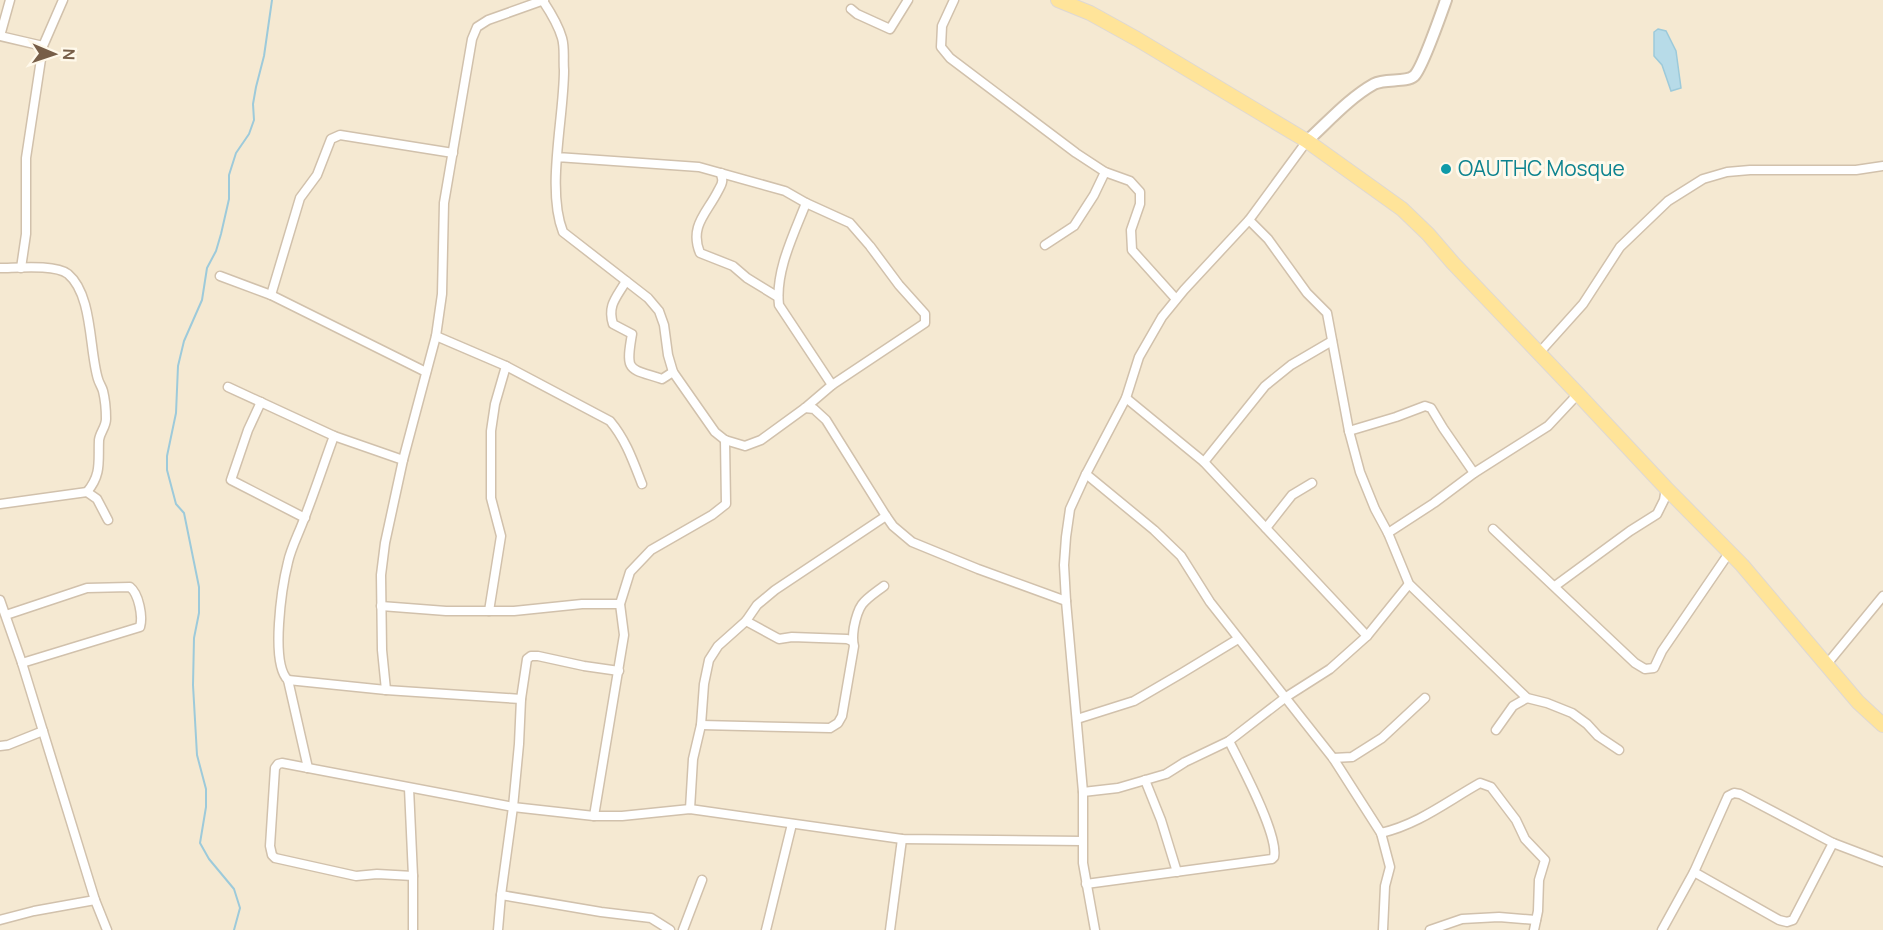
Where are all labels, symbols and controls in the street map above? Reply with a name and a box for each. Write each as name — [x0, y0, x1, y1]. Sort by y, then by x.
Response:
north arrow — [24, 24, 84, 84]
text: N — [58, 48, 80, 61]
place label: OAUTHC Mosque — [1458, 154, 1625, 182]
marker: OAUTHC Mosque — [1439, 162, 1453, 176]

